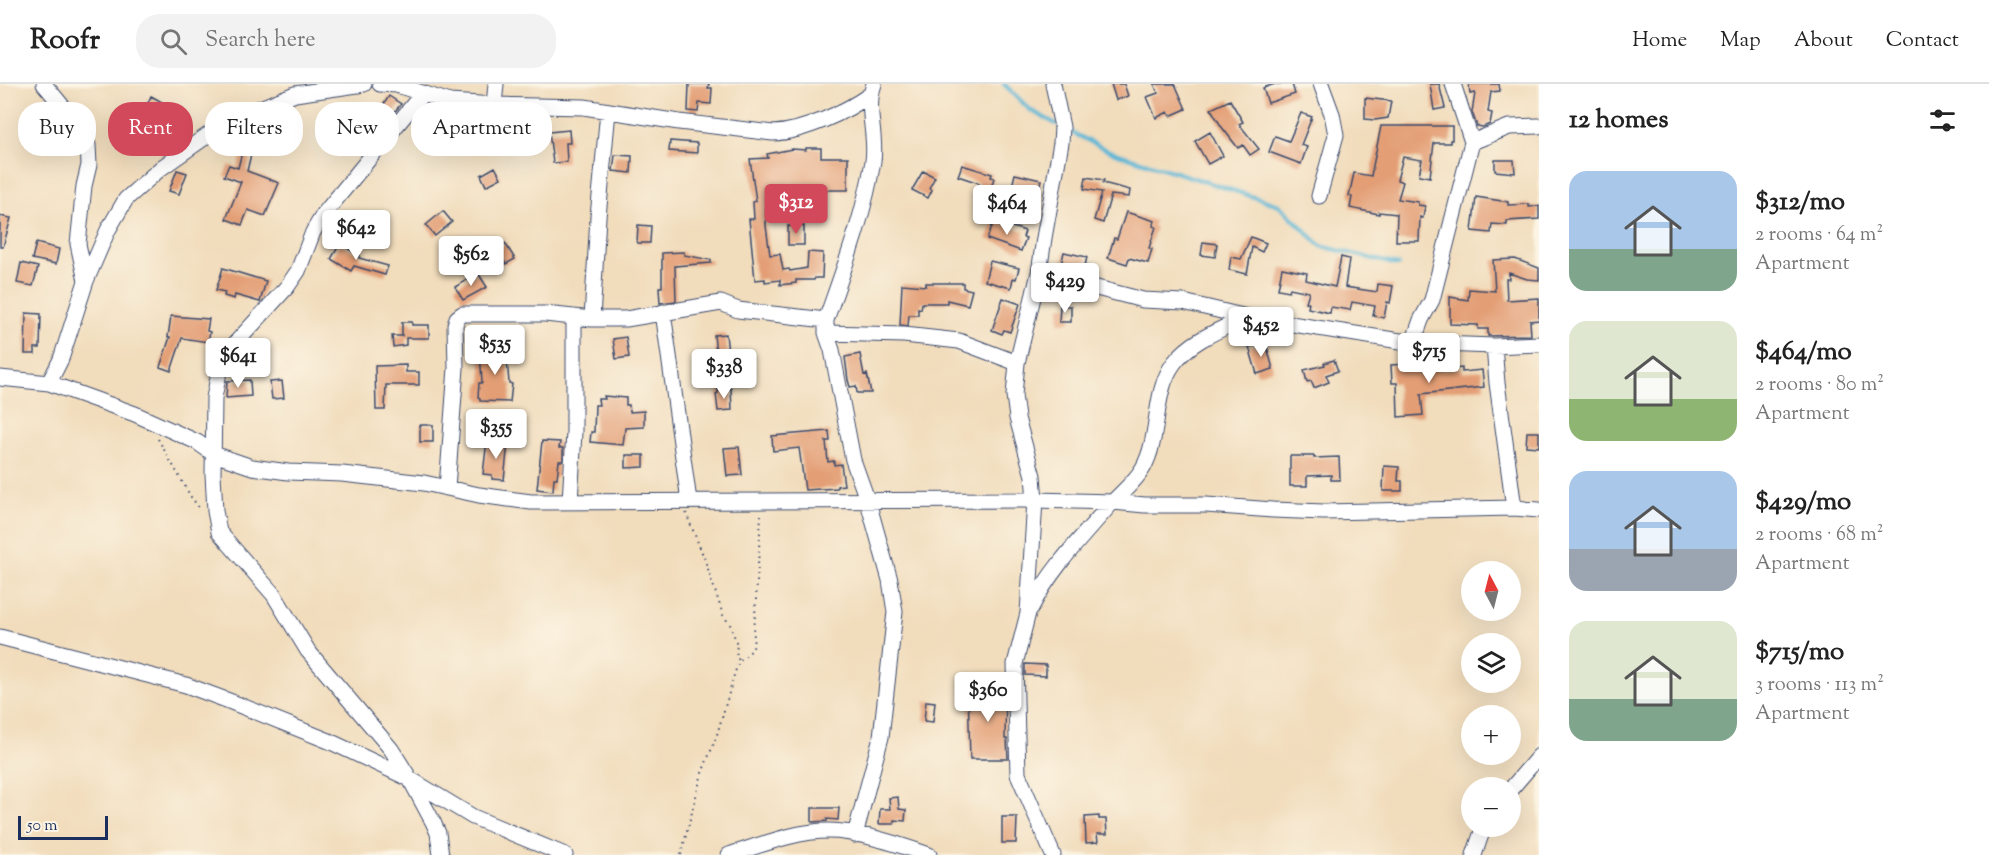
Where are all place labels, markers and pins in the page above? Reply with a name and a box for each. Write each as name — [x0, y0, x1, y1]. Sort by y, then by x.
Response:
pin: $312 — [760, 184, 832, 235]
pin: $464 — [971, 185, 1043, 236]
pin: $642 — [320, 210, 392, 261]
pin: $562 — [435, 236, 507, 287]
pin: $429 — [1029, 263, 1101, 314]
pin: $452 — [1225, 307, 1297, 358]
pin: $535 — [459, 325, 531, 376]
pin: $715 — [1393, 333, 1465, 384]
pin: $641 — [202, 338, 274, 389]
pin: $338 — [688, 349, 760, 400]
pin: $355 — [460, 409, 532, 460]
pin: $360 — [952, 672, 1024, 723]

